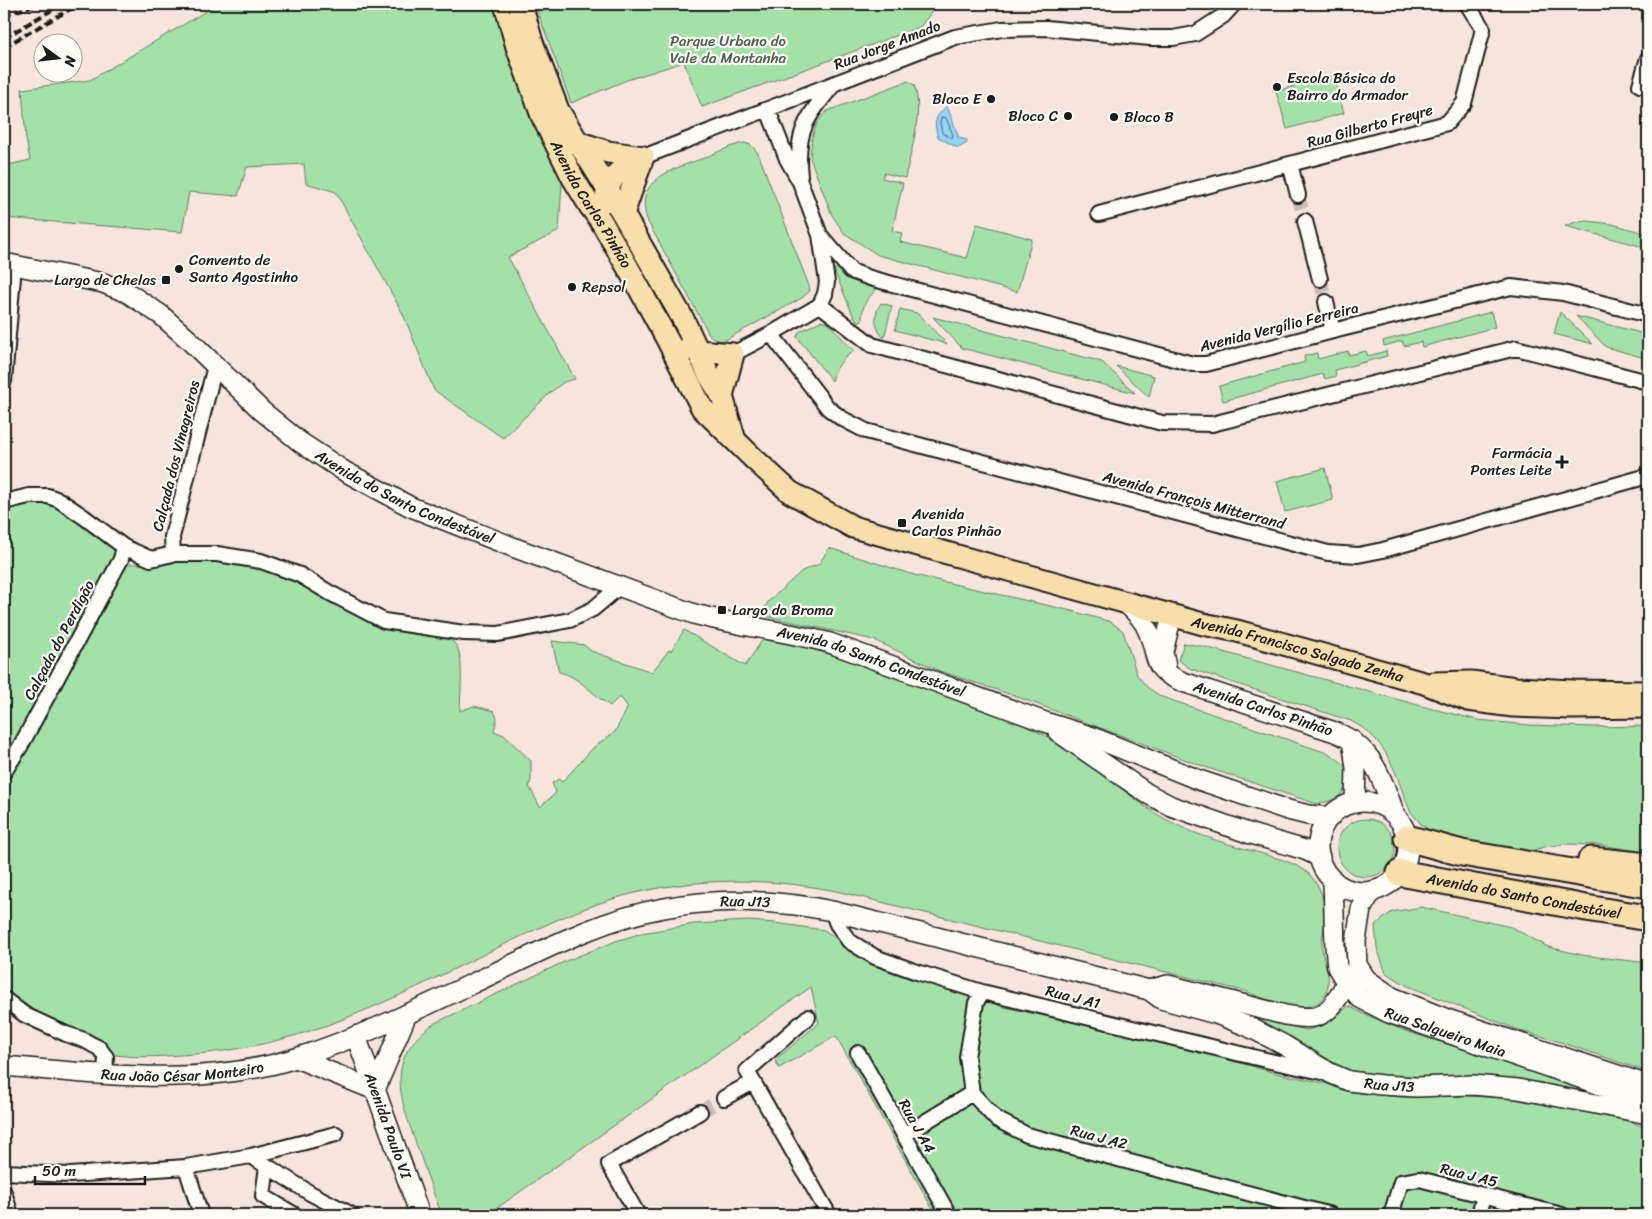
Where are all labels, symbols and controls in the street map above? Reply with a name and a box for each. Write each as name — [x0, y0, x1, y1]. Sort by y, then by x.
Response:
street label: Rua Jorge Amado — [830, 12, 945, 77]
park label: Parque Urbano do Vale da Montanha — [670, 28, 787, 71]
north arrow — [32, 32, 82, 82]
text: N — [57, 52, 84, 69]
place label: Escola Básica do Bairro do Armador — [1287, 65, 1409, 108]
marker: Escola Básica do Bairro do Armador — [1271, 81, 1283, 93]
place label: Bloco E — [932, 86, 983, 112]
marker: Bloco E — [985, 93, 997, 105]
street label: Rua Gilberto Freyre — [1304, 97, 1436, 155]
place label: Bloco C — [1008, 103, 1059, 129]
place label: Bloco B — [1124, 104, 1174, 130]
marker: Bloco C — [1062, 110, 1074, 122]
marker: Bloco B — [1108, 111, 1120, 123]
street label: Avenida Carlos Pinhão — [543, 135, 639, 274]
place label: Convento de Santo Agostinho — [189, 247, 299, 290]
marker: Convento de Santo Agostinho — [173, 263, 185, 275]
place label: Largo de Chelas — [54, 267, 157, 293]
marker: Largo de Chelas — [160, 274, 172, 286]
place label: Repsol — [582, 274, 626, 300]
marker: Repsol — [566, 281, 578, 293]
street label: Avenida Vergílio Ferreira — [1196, 295, 1362, 360]
street label: Calçada dos Vinagreiros — [145, 377, 208, 534]
place label: Farmácia Pontes Leite — [1470, 440, 1552, 483]
street label: Avenida do Santo Condestável — [309, 442, 499, 552]
marker: Farmácia Pontes Leite — [1556, 456, 1568, 468]
street label: Avenida François Mitterrand — [1099, 463, 1289, 537]
place label: Avenida Carlos Pinhão — [911, 501, 1002, 544]
marker: Avenida Carlos Pinhão — [896, 517, 908, 529]
street label: Calçada do Perdigão — [16, 575, 102, 705]
place label: Largo do Broma — [732, 597, 834, 623]
marker: Largo do Broma — [716, 604, 728, 616]
street label: Avenida Francisco Salgado Zenha — [1187, 608, 1407, 690]
street label: Avenida do Santo Condestável — [774, 618, 970, 705]
street label: Avenida Carlos Pinhão — [1189, 673, 1337, 744]
street label: Avenida do Santo Condestável — [1423, 865, 1624, 927]
street label: Rua J13 — [720, 888, 771, 915]
street label: Rua J A1 — [1043, 978, 1103, 1016]
street label: Rua Salgueiro Maia — [1381, 999, 1510, 1065]
street label: Rua João César Monteiro — [100, 1054, 267, 1089]
street label: Avenida Paulo VI — [357, 1068, 419, 1183]
street label: Rua J13 — [1363, 1070, 1415, 1100]
street label: Rua J A4 — [891, 1094, 943, 1158]
street label: Rua J A2 — [1068, 1117, 1131, 1157]
scale bar — [35, 1154, 145, 1186]
street label: Rua J A5 — [1437, 1155, 1501, 1195]
text: 50 m — [42, 1158, 77, 1184]

